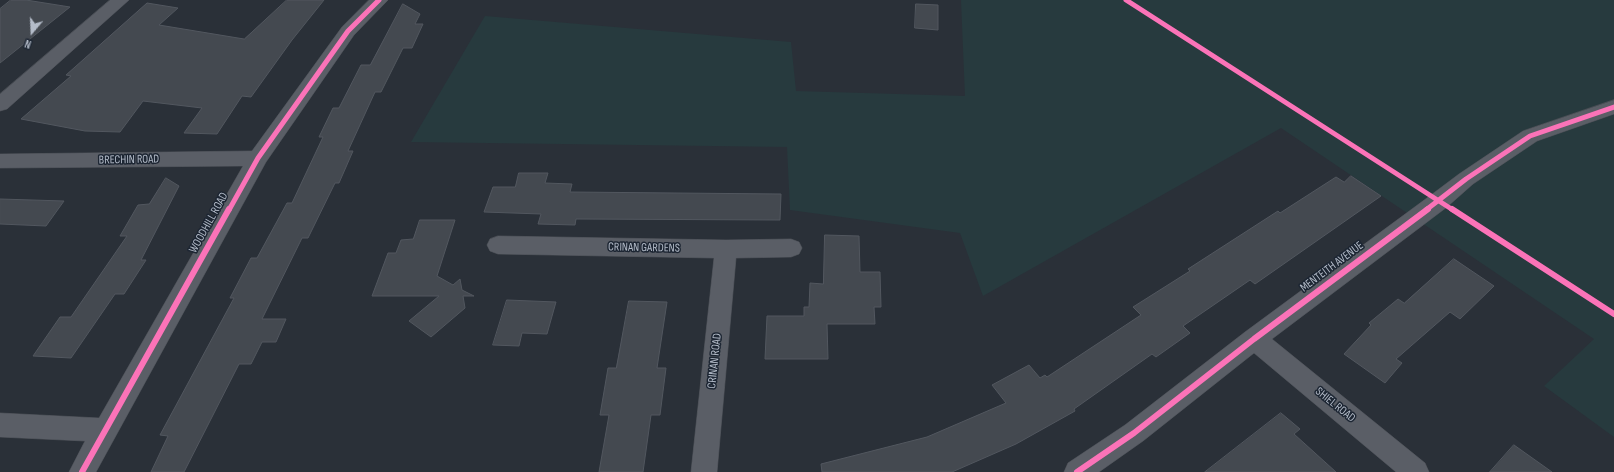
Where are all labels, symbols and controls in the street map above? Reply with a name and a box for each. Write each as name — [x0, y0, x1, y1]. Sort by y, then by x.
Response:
north arrow — [12, 12, 52, 52]
text: N — [23, 37, 33, 51]
street label: BRECHIN ROAD — [99, 152, 159, 168]
street label: WOODHILL ROAD — [186, 190, 232, 256]
street label: MENTEITH AVENUE — [1298, 239, 1366, 295]
street label: CRINAN GARDENS — [608, 240, 680, 256]
street label: CRINAN ROAD — [705, 333, 725, 389]
street label: SHIEL ROAD — [1312, 385, 1358, 425]

